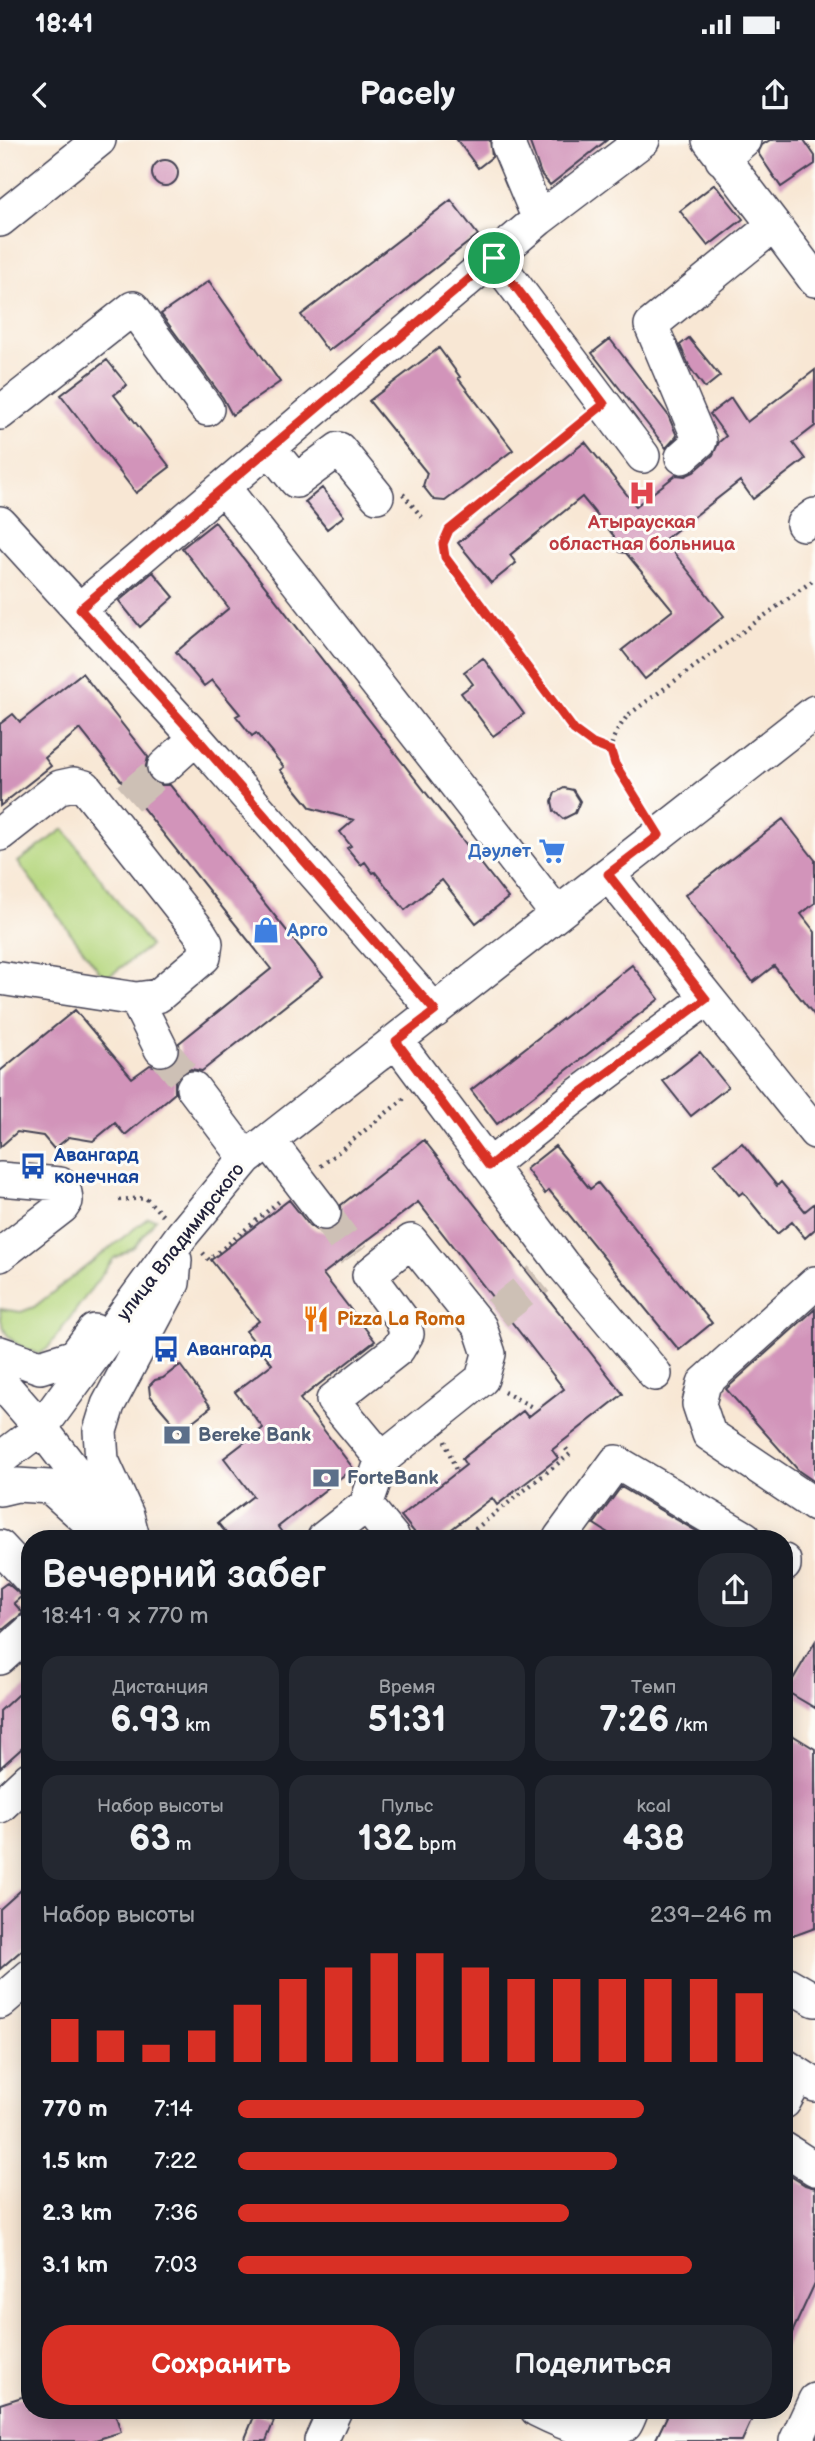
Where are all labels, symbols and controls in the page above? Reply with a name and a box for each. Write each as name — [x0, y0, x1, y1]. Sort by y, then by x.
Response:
text: 18:41 — [35, 9, 94, 40]
text: Pacely — [360, 75, 455, 114]
icon: back — [21, 76, 59, 114]
icon: share — [756, 76, 794, 114]
pin — [464, 228, 524, 288]
icon: arrive — [475, 239, 513, 277]
hospital icon: Атырауская областная больница — [627, 478, 657, 508]
place label: Атырауская областная больница — [549, 511, 736, 556]
supermarket icon: Дәулет — [537, 836, 567, 866]
place label: Дәулет — [468, 840, 531, 863]
shop icon: Арго — [251, 915, 281, 945]
place label: Арго — [286, 919, 328, 942]
place label: Авангард конечная — [53, 1144, 139, 1189]
bus stop icon: Авангард конечная — [18, 1151, 48, 1181]
street label: улица Владимирского — [112, 1159, 250, 1325]
restaurant icon: Pizza La Roma — [301, 1304, 331, 1334]
place label: Pizza La Roma — [337, 1308, 465, 1331]
bus stop icon: Авангард — [151, 1334, 181, 1364]
place label: Авангард — [186, 1338, 272, 1361]
bank icon: Bereke Bank — [162, 1420, 192, 1450]
place label: Bereke Bank — [198, 1424, 311, 1447]
bank icon: ForteBank — [311, 1463, 341, 1493]
place label: ForteBank — [347, 1467, 439, 1490]
text: Вечерний забег — [42, 1553, 326, 1598]
button: share — [698, 1553, 772, 1627]
text: 18:41 · 9 × 770 m — [42, 1602, 209, 1630]
text: Дистанция — [112, 1676, 208, 1699]
text: Время — [379, 1676, 435, 1699]
text: Темп — [631, 1676, 676, 1699]
text: 6.93 — [110, 1699, 180, 1742]
text: 51:31 — [368, 1699, 446, 1742]
text: 7:26 — [599, 1699, 669, 1742]
text: km — [180, 1714, 210, 1737]
text: /km — [669, 1714, 708, 1737]
text: Набор высоты — [97, 1795, 224, 1818]
text: Пульс — [381, 1795, 433, 1818]
text: kcal — [637, 1795, 671, 1818]
text: 63 — [129, 1818, 171, 1861]
text: 132 — [358, 1818, 414, 1861]
text: 438 — [623, 1818, 685, 1861]
text: m — [171, 1833, 192, 1856]
text: bpm — [414, 1833, 456, 1856]
text: Набор высоты — [42, 1901, 195, 1929]
text: 239–246 m — [650, 1901, 772, 1929]
text: 770 m — [42, 2095, 108, 2123]
text: 7:14 — [154, 2095, 193, 2123]
text: 1.5 km — [42, 2147, 108, 2175]
text: 7:22 — [154, 2147, 197, 2175]
text: 2.3 km — [42, 2199, 112, 2227]
text: 7:36 — [154, 2199, 198, 2227]
text: 3.1 km — [42, 2251, 108, 2279]
text: 7:03 — [154, 2251, 198, 2279]
button: Сохранить — [42, 2325, 400, 2405]
button: Поделиться — [414, 2325, 772, 2405]

